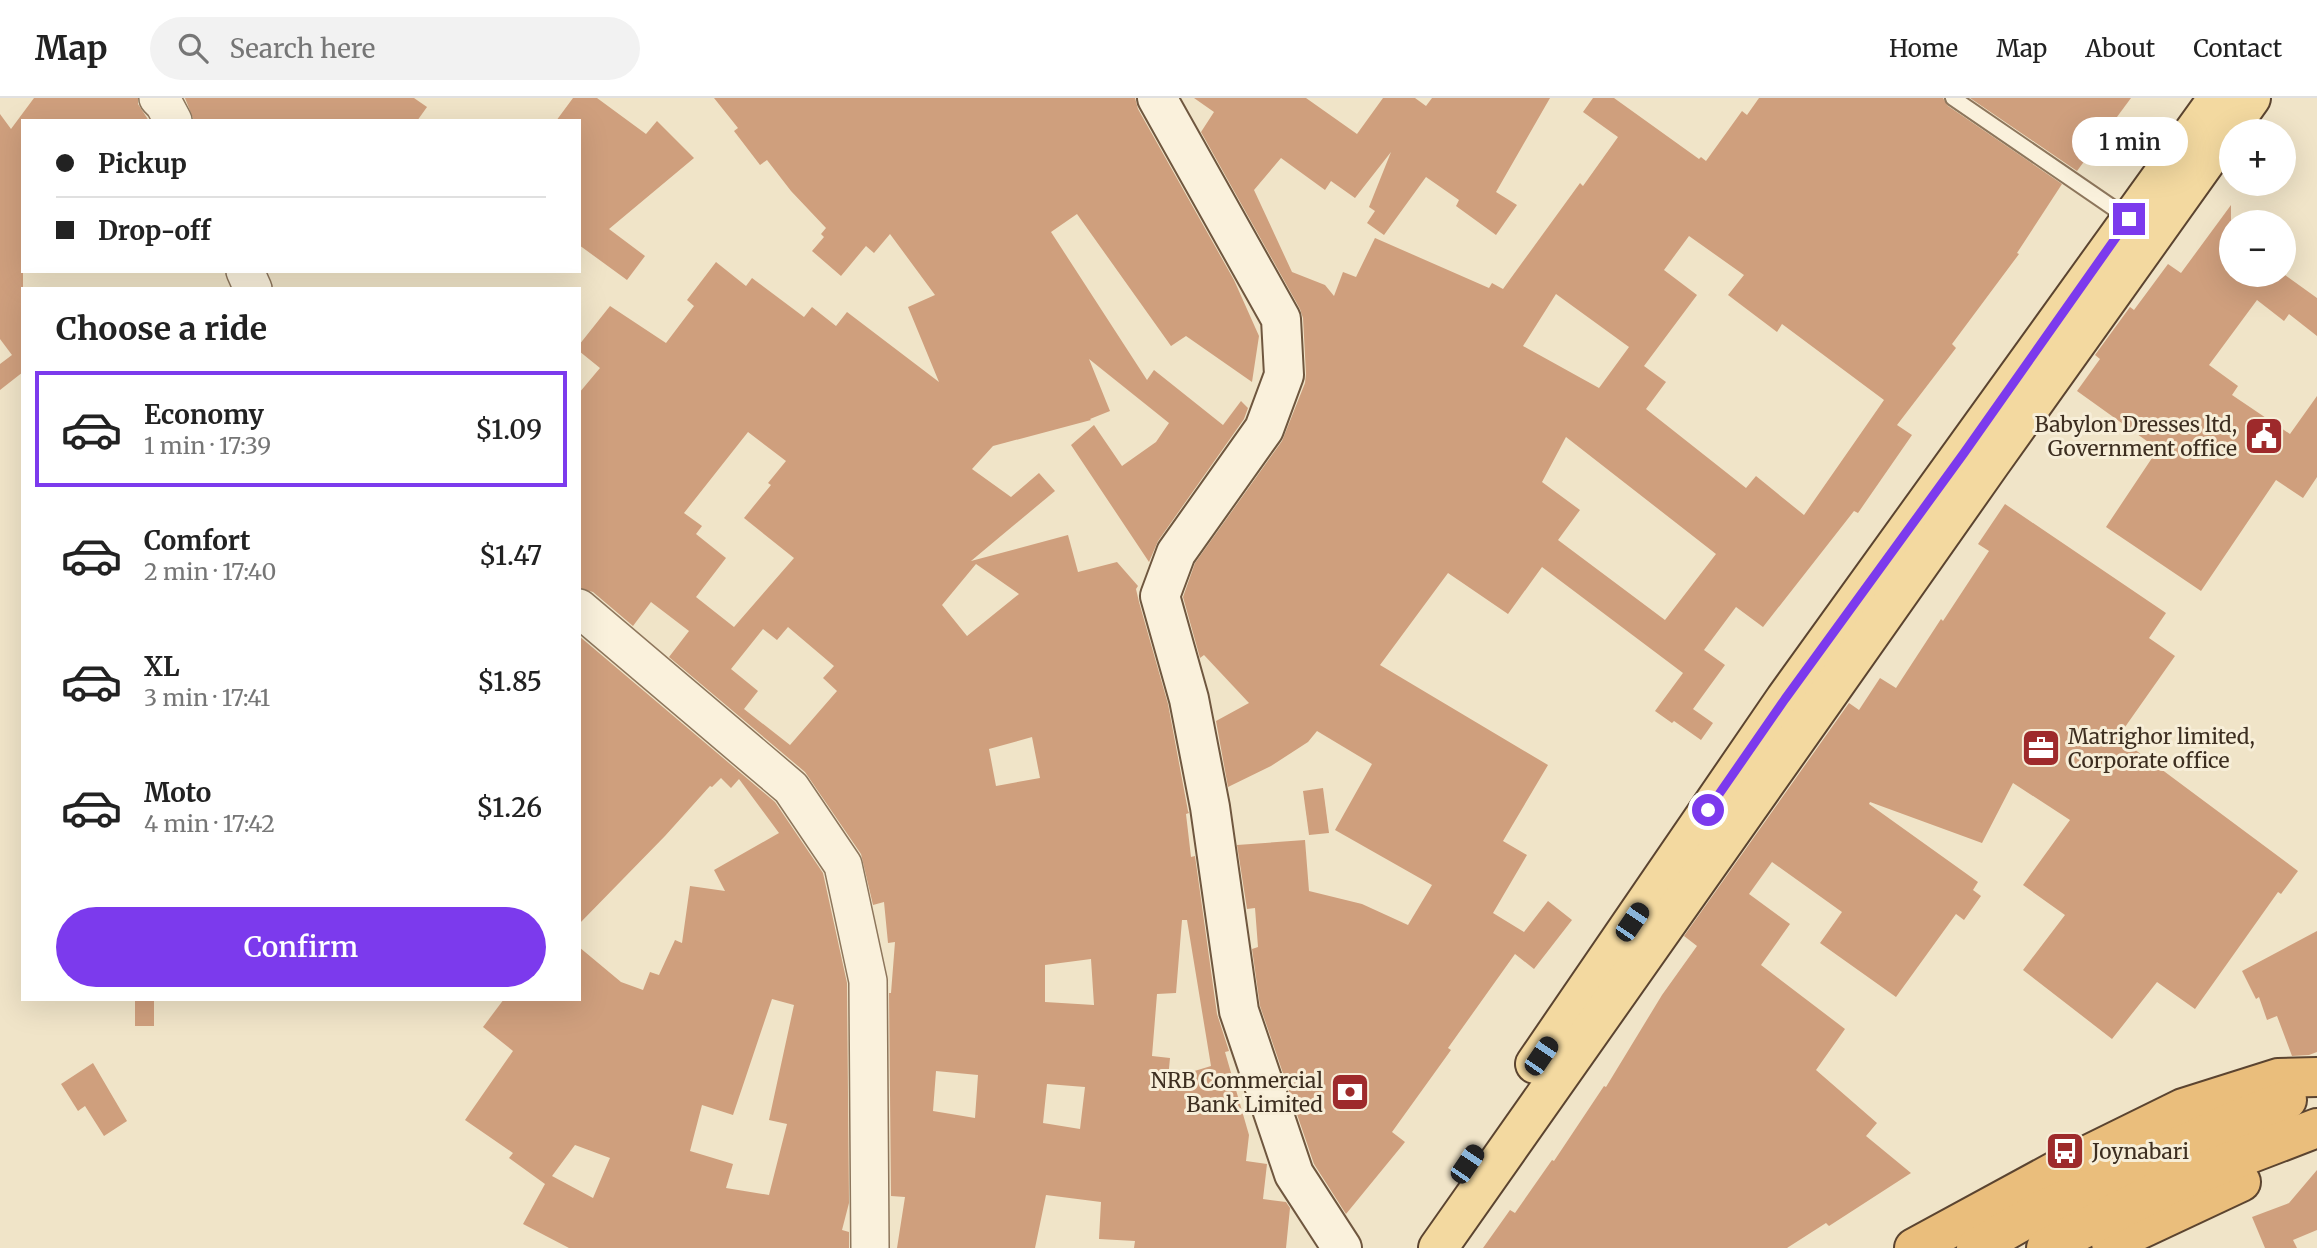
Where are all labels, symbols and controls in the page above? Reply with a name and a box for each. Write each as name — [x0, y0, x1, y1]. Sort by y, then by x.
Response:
search box — [150, 17, 640, 80]
text: Map — [35, 28, 108, 69]
icon: search — [174, 29, 212, 67]
text: Search here — [230, 32, 375, 65]
text: Home — [1889, 33, 1958, 64]
text: Map — [1996, 33, 2047, 64]
text: About — [2085, 33, 2155, 64]
text: Contact — [2193, 33, 2282, 64]
callout: 1 min — [2071, 117, 2187, 166]
map controls — [2219, 119, 2296, 287]
button: + — [2219, 119, 2296, 196]
text: 1 min — [2099, 127, 2161, 156]
text: Pickup — [98, 147, 187, 180]
route end — [2113, 203, 2145, 235]
button: − — [2219, 210, 2296, 287]
text: Drop-off — [98, 214, 211, 247]
text: Choose a ride — [56, 309, 267, 349]
icon: car — [60, 398, 123, 461]
text: Economy — [144, 398, 264, 431]
place label: Babylon Dresses ltd, Government office — [2035, 411, 2237, 462]
text: $1.09 — [475, 413, 542, 446]
public building icon: Babylon Dresses ltd, Government office — [2243, 415, 2285, 457]
text: 1 min · 17:39 — [144, 431, 271, 460]
icon: car — [60, 524, 123, 587]
text: Comfort — [144, 524, 250, 557]
text: $1.47 — [479, 539, 542, 572]
text: 2 min · 17:40 — [144, 557, 276, 586]
icon: car — [60, 650, 123, 713]
text: XL — [144, 650, 180, 683]
text: $1.85 — [477, 665, 542, 698]
text: 3 min · 17:41 — [144, 683, 270, 712]
place label: Matrighor limited, Corporate office — [2068, 723, 2255, 774]
office icon: Matrighor limited, Corporate office — [2020, 727, 2062, 769]
icon: car — [60, 776, 123, 839]
text: Moto — [144, 776, 211, 809]
text: $1.26 — [476, 791, 542, 824]
route start — [1692, 794, 1724, 826]
text: 4 min · 17:42 — [144, 809, 275, 838]
car — [1612, 899, 1653, 945]
button: Confirm — [56, 907, 546, 987]
car — [1521, 1033, 1562, 1079]
place label: NRB Commercial Bank Limited — [1151, 1067, 1323, 1118]
bank icon: NRB Commercial Bank Limited — [1329, 1071, 1371, 1113]
bus stop icon: Joynabari — [2044, 1130, 2086, 1172]
place label: Joynabari — [2091, 1138, 2189, 1165]
car — [1447, 1141, 1488, 1187]

